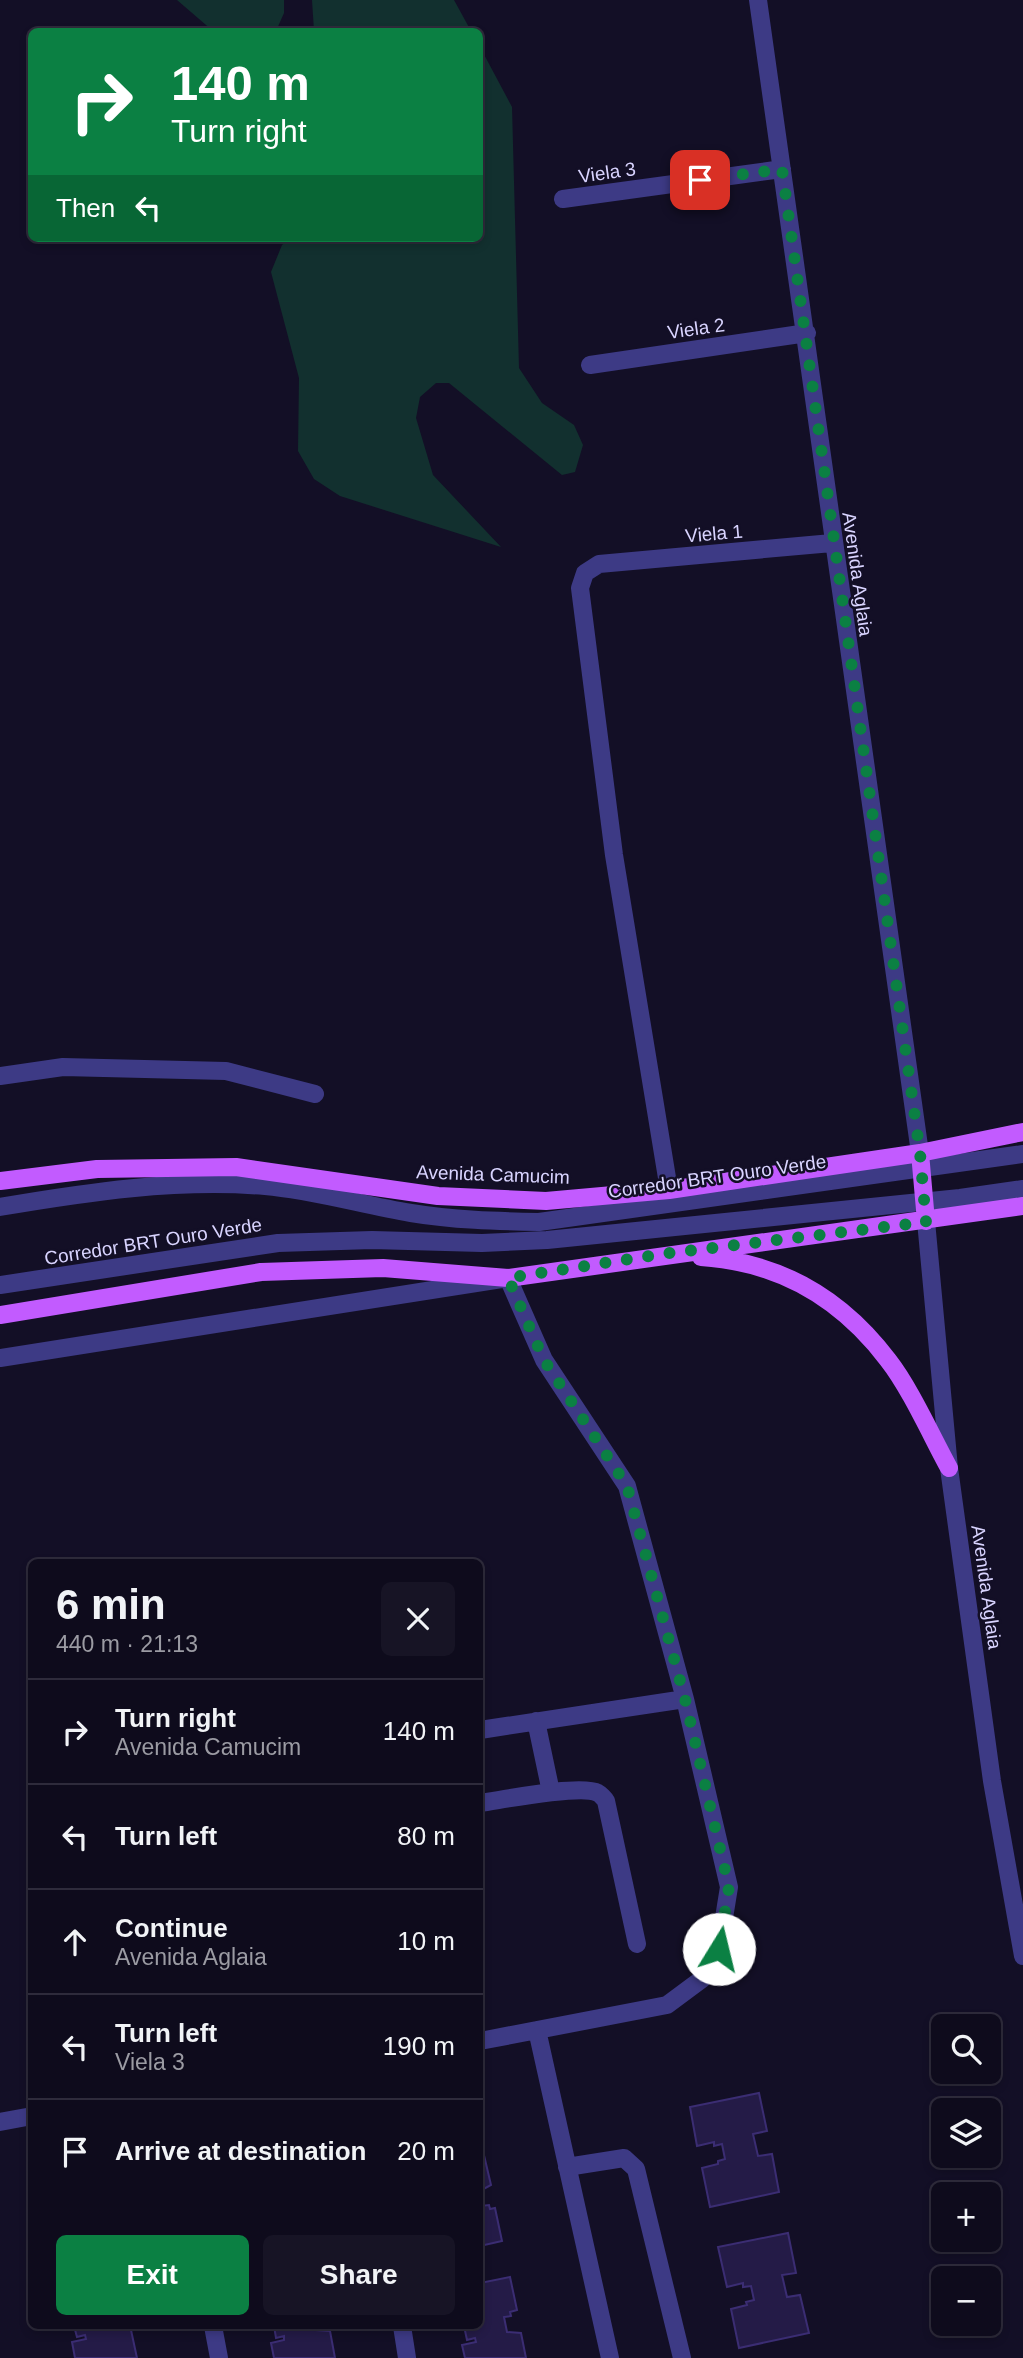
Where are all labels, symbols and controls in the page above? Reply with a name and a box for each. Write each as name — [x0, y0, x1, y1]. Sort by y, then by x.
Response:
icon: right — [56, 56, 147, 147]
text: 140 m — [171, 56, 310, 110]
text: Turn right — [171, 113, 307, 149]
pin — [670, 150, 730, 210]
street label: Viela 3 — [577, 158, 637, 187]
icon: arrive — [681, 161, 719, 199]
icon: left — [129, 189, 167, 227]
text: Then — [56, 193, 115, 223]
street label: Viela 2 — [666, 314, 726, 343]
street label: Avenida Aglaia — [838, 511, 877, 638]
street label: Viela 1 — [684, 521, 744, 546]
street label: Corredor BRT Ouro Verde — [607, 1151, 827, 1202]
street label: Avenida Camucim — [416, 1161, 570, 1188]
street label: Corredor BRT Ouro Verde — [43, 1214, 263, 1269]
street label: Avenida Aglaia — [967, 1524, 1006, 1651]
text: 6 min — [56, 1581, 166, 1628]
button: close — [381, 1582, 455, 1656]
text: 440 m · 21:13 — [56, 1631, 198, 1657]
text: Turn right — [115, 1703, 236, 1733]
icon: right — [56, 1713, 94, 1751]
text: 140 m — [383, 1716, 455, 1746]
text: Avenida Camucim — [115, 1734, 301, 1760]
icon: left — [56, 1818, 94, 1856]
text: Turn left — [115, 1821, 217, 1851]
text: 80 m — [397, 1821, 455, 1851]
position arrow — [682, 1912, 756, 1986]
text: Continue — [115, 1913, 228, 1943]
icon: ahead — [56, 1923, 94, 1961]
text: 10 m — [397, 1926, 455, 1956]
text: Avenida Aglaia — [115, 1944, 267, 1970]
map controls — [931, 2014, 1001, 2336]
button: search — [931, 2014, 1001, 2084]
text: Turn left — [115, 2018, 217, 2048]
icon: left — [56, 2028, 94, 2066]
text: 190 m — [383, 2031, 455, 2061]
text: Viela 3 — [115, 2049, 185, 2075]
button: layers — [931, 2098, 1001, 2168]
icon: arrive — [56, 2133, 94, 2171]
text: Arrive at destination — [115, 2136, 366, 2166]
text: 20 m — [397, 2136, 455, 2166]
button: + — [931, 2182, 1001, 2252]
button: Exit — [56, 2235, 249, 2315]
button: Share — [263, 2235, 455, 2315]
button: − — [931, 2266, 1001, 2336]

